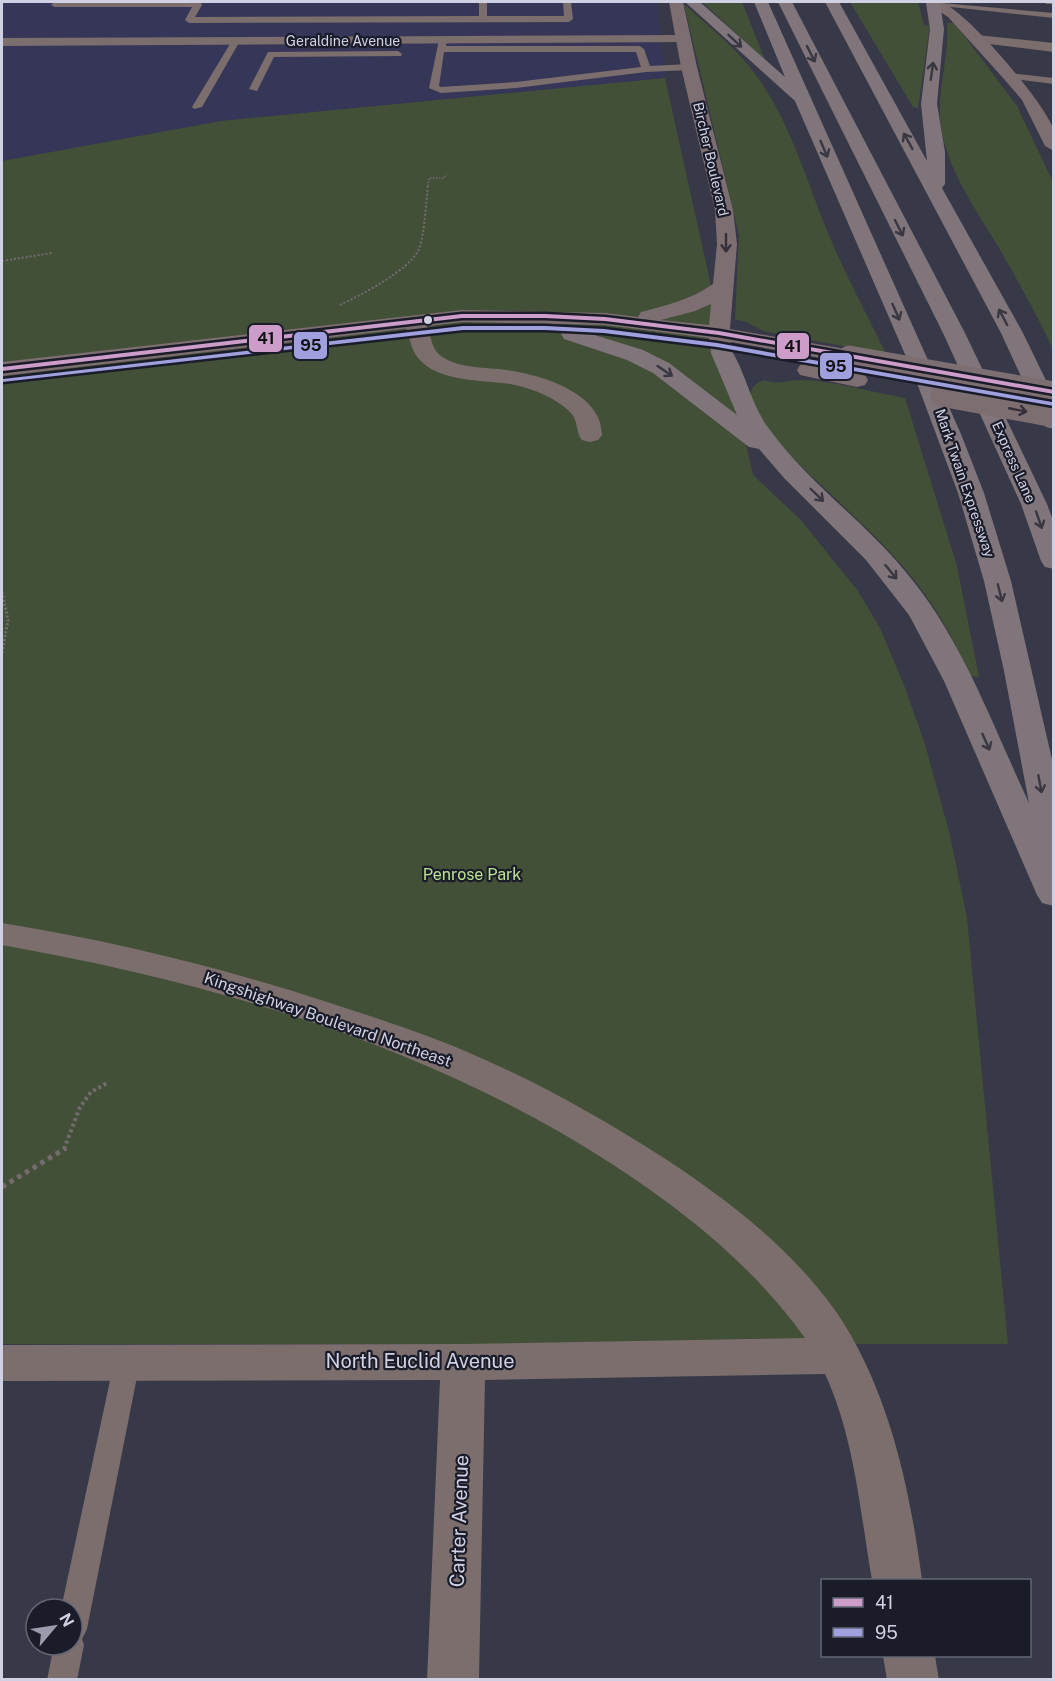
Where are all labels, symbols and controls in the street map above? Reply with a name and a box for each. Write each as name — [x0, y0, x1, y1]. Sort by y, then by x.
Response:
street label: Geraldine Avenue — [286, 33, 400, 49]
one-way arrow — [727, 34, 742, 48]
one-way arrow — [805, 45, 817, 63]
one-way arrow — [927, 62, 938, 82]
street label: Bircher Boulevard — [690, 101, 732, 217]
one-way arrow — [902, 133, 914, 150]
one-way arrow — [819, 139, 830, 158]
one-way arrow — [894, 218, 906, 236]
one-way arrow — [720, 233, 732, 253]
one-way arrow — [892, 303, 903, 321]
one-way arrow — [997, 309, 1008, 327]
unlabelled marker — [422, 314, 434, 326]
line badge: 41 — [248, 324, 283, 353]
text: 41 — [257, 329, 275, 348]
line badge: 95 — [293, 331, 328, 360]
line badge: 41 — [776, 332, 810, 360]
text: 95 — [300, 336, 322, 355]
text: 41 — [784, 337, 802, 356]
line badge: 95 — [819, 352, 853, 380]
text: 95 — [825, 357, 847, 376]
one-way arrow — [656, 365, 672, 377]
one-way arrow — [1007, 405, 1027, 416]
street label: Mark Twain Expressway — [932, 407, 998, 560]
street label: Express Lane — [989, 419, 1039, 505]
one-way arrow — [809, 488, 824, 502]
one-way arrow — [1035, 510, 1046, 529]
one-way arrow — [885, 564, 898, 580]
one-way arrow — [994, 583, 1006, 602]
one-way arrow — [981, 733, 992, 751]
one-way arrow — [1035, 773, 1046, 793]
park label: Penrose Park — [423, 865, 521, 884]
street label: Kingshighway Boulevard Northeast — [202, 968, 454, 1071]
street label: North Euclid Avenue — [326, 1349, 514, 1373]
street label: Carter Avenue — [445, 1454, 473, 1588]
legend — [821, 1579, 1031, 1657]
text: 41 — [875, 1592, 894, 1613]
north arrow — [24, 1597, 84, 1657]
text: N — [55, 1610, 78, 1630]
text: 95 — [875, 1622, 898, 1643]

